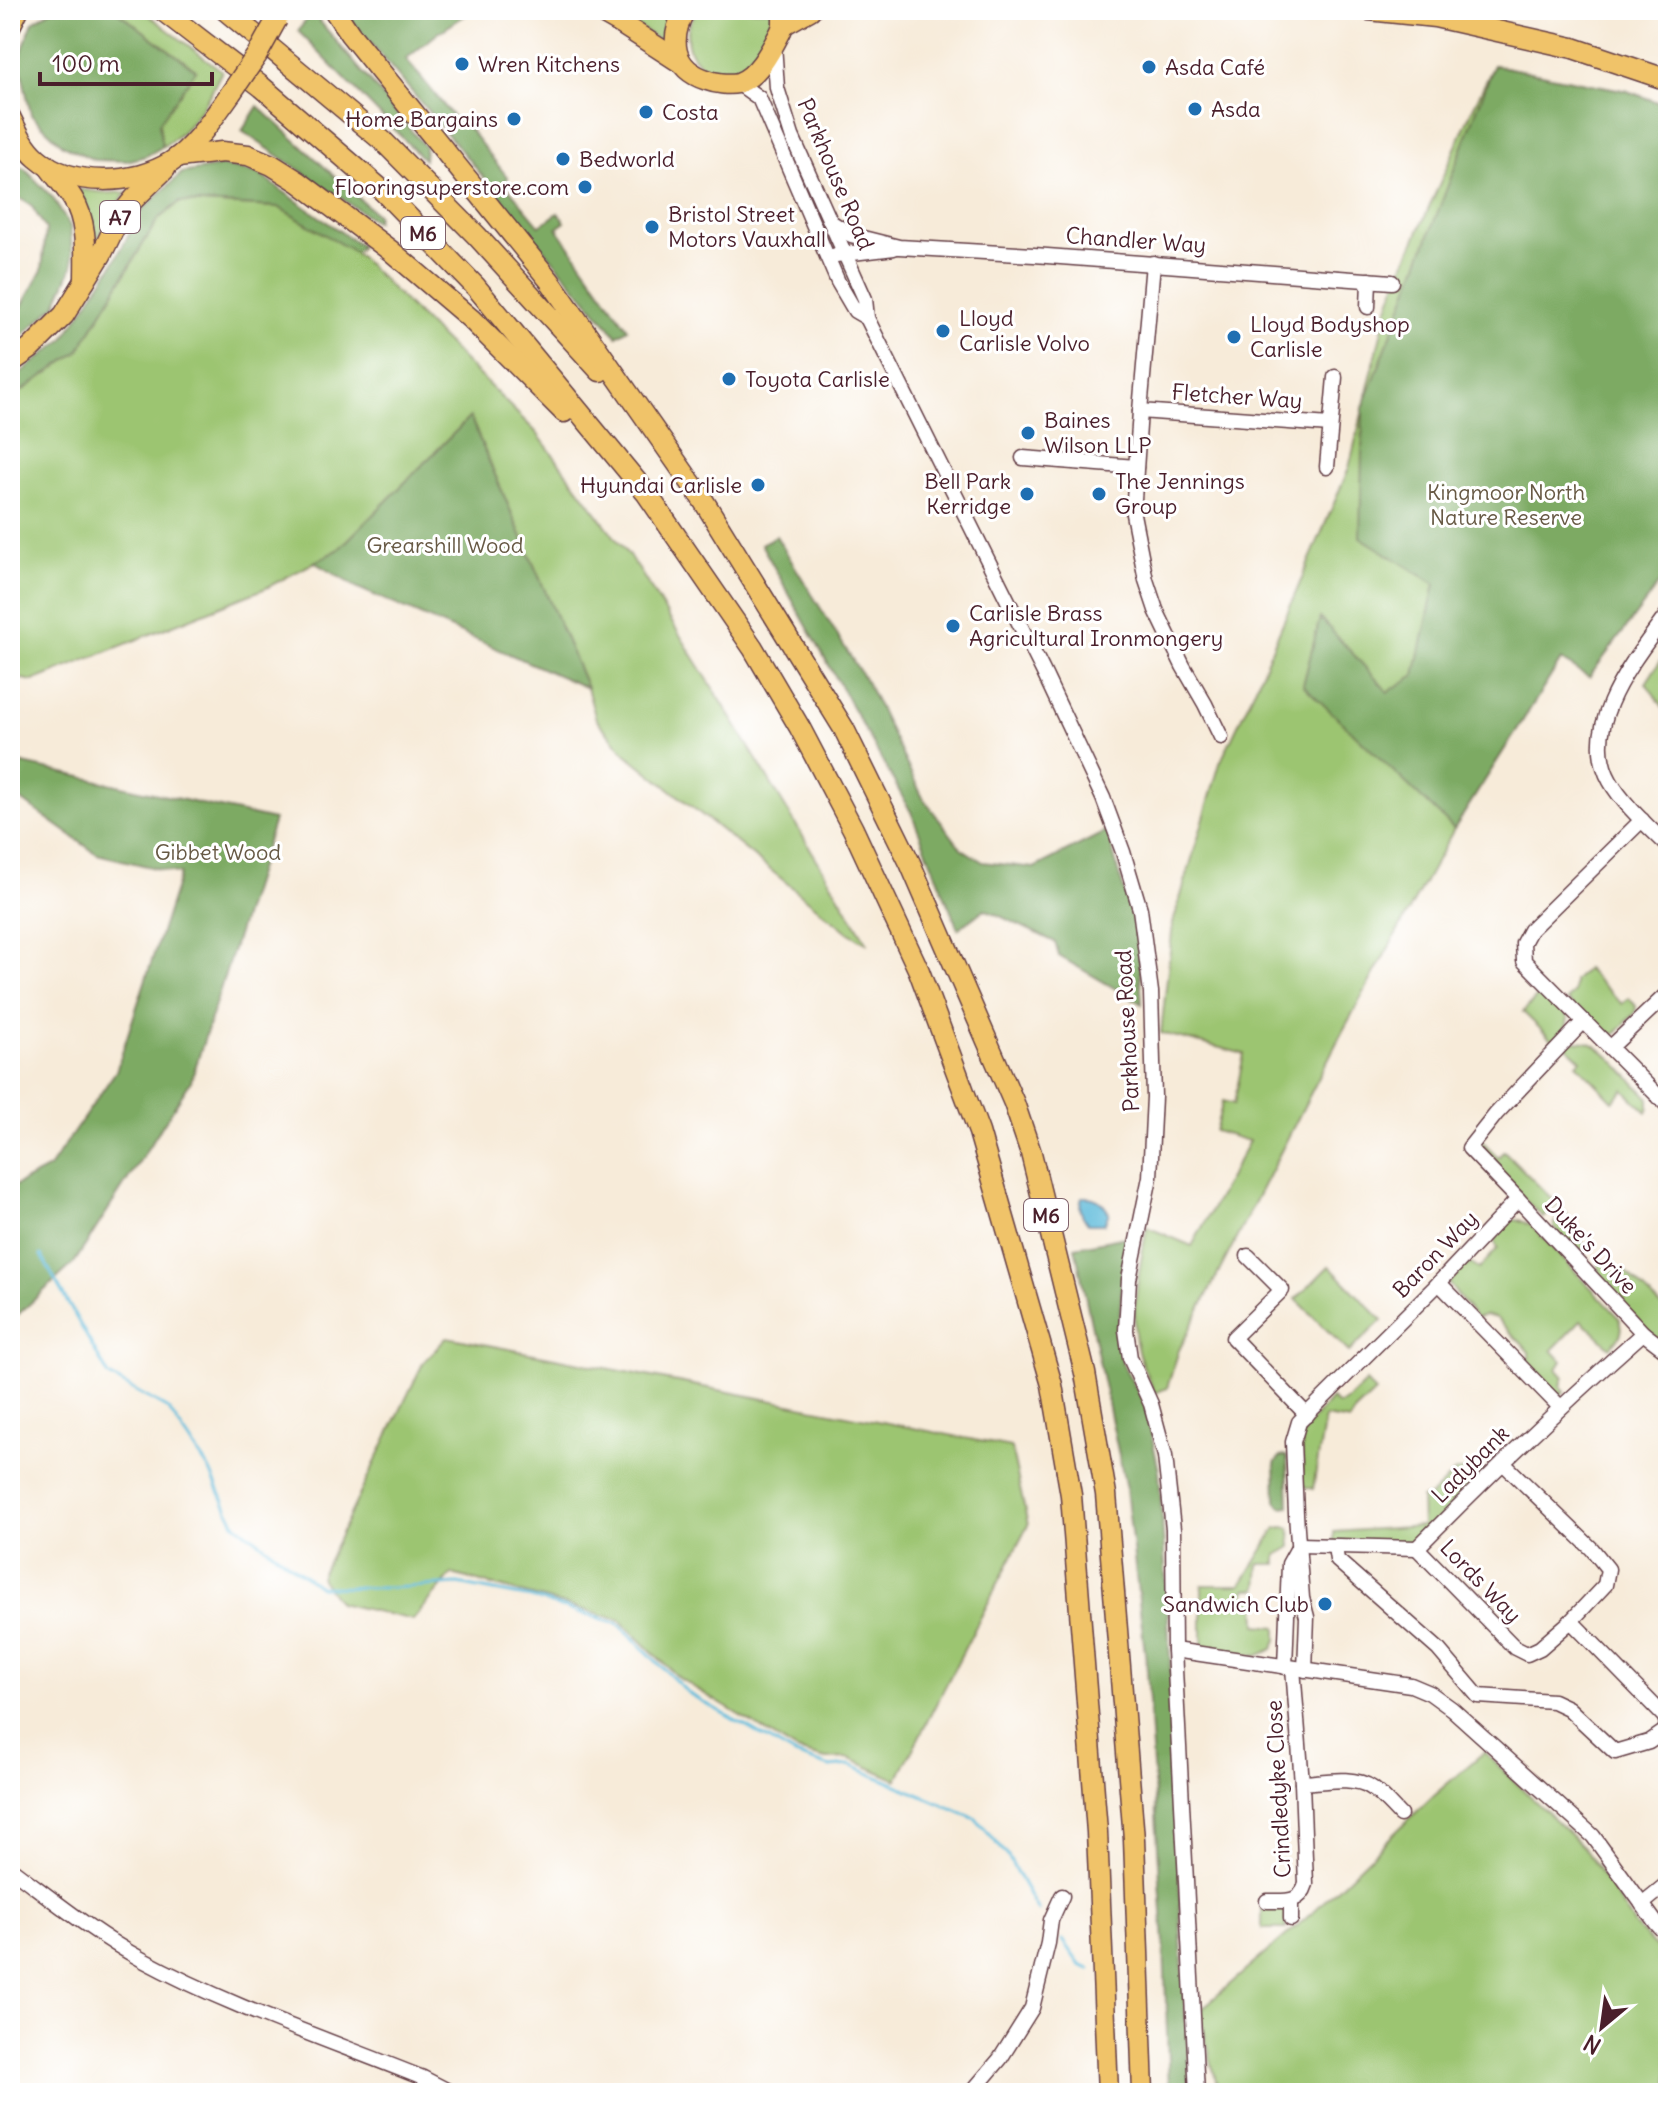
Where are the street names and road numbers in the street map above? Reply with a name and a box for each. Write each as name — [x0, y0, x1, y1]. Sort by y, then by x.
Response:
street label: Parkhouse Road — [791, 94, 881, 254]
road number: A7 — [100, 201, 140, 233]
road number: M6 — [401, 217, 445, 249]
street label: Chandler Way — [1065, 221, 1207, 259]
street label: Fletcher Way — [1171, 377, 1303, 415]
street label: Parkhouse Road — [1109, 949, 1145, 1113]
street label: Duke's Drive — [1539, 1191, 1643, 1299]
road number: M6 — [1024, 1199, 1068, 1231]
street label: Baron Way — [1387, 1205, 1483, 1303]
street label: Ladybank — [1425, 1419, 1515, 1509]
street label: Lords Way — [1434, 1533, 1528, 1629]
street label: Crindledyke Close — [1259, 1699, 1297, 1879]

